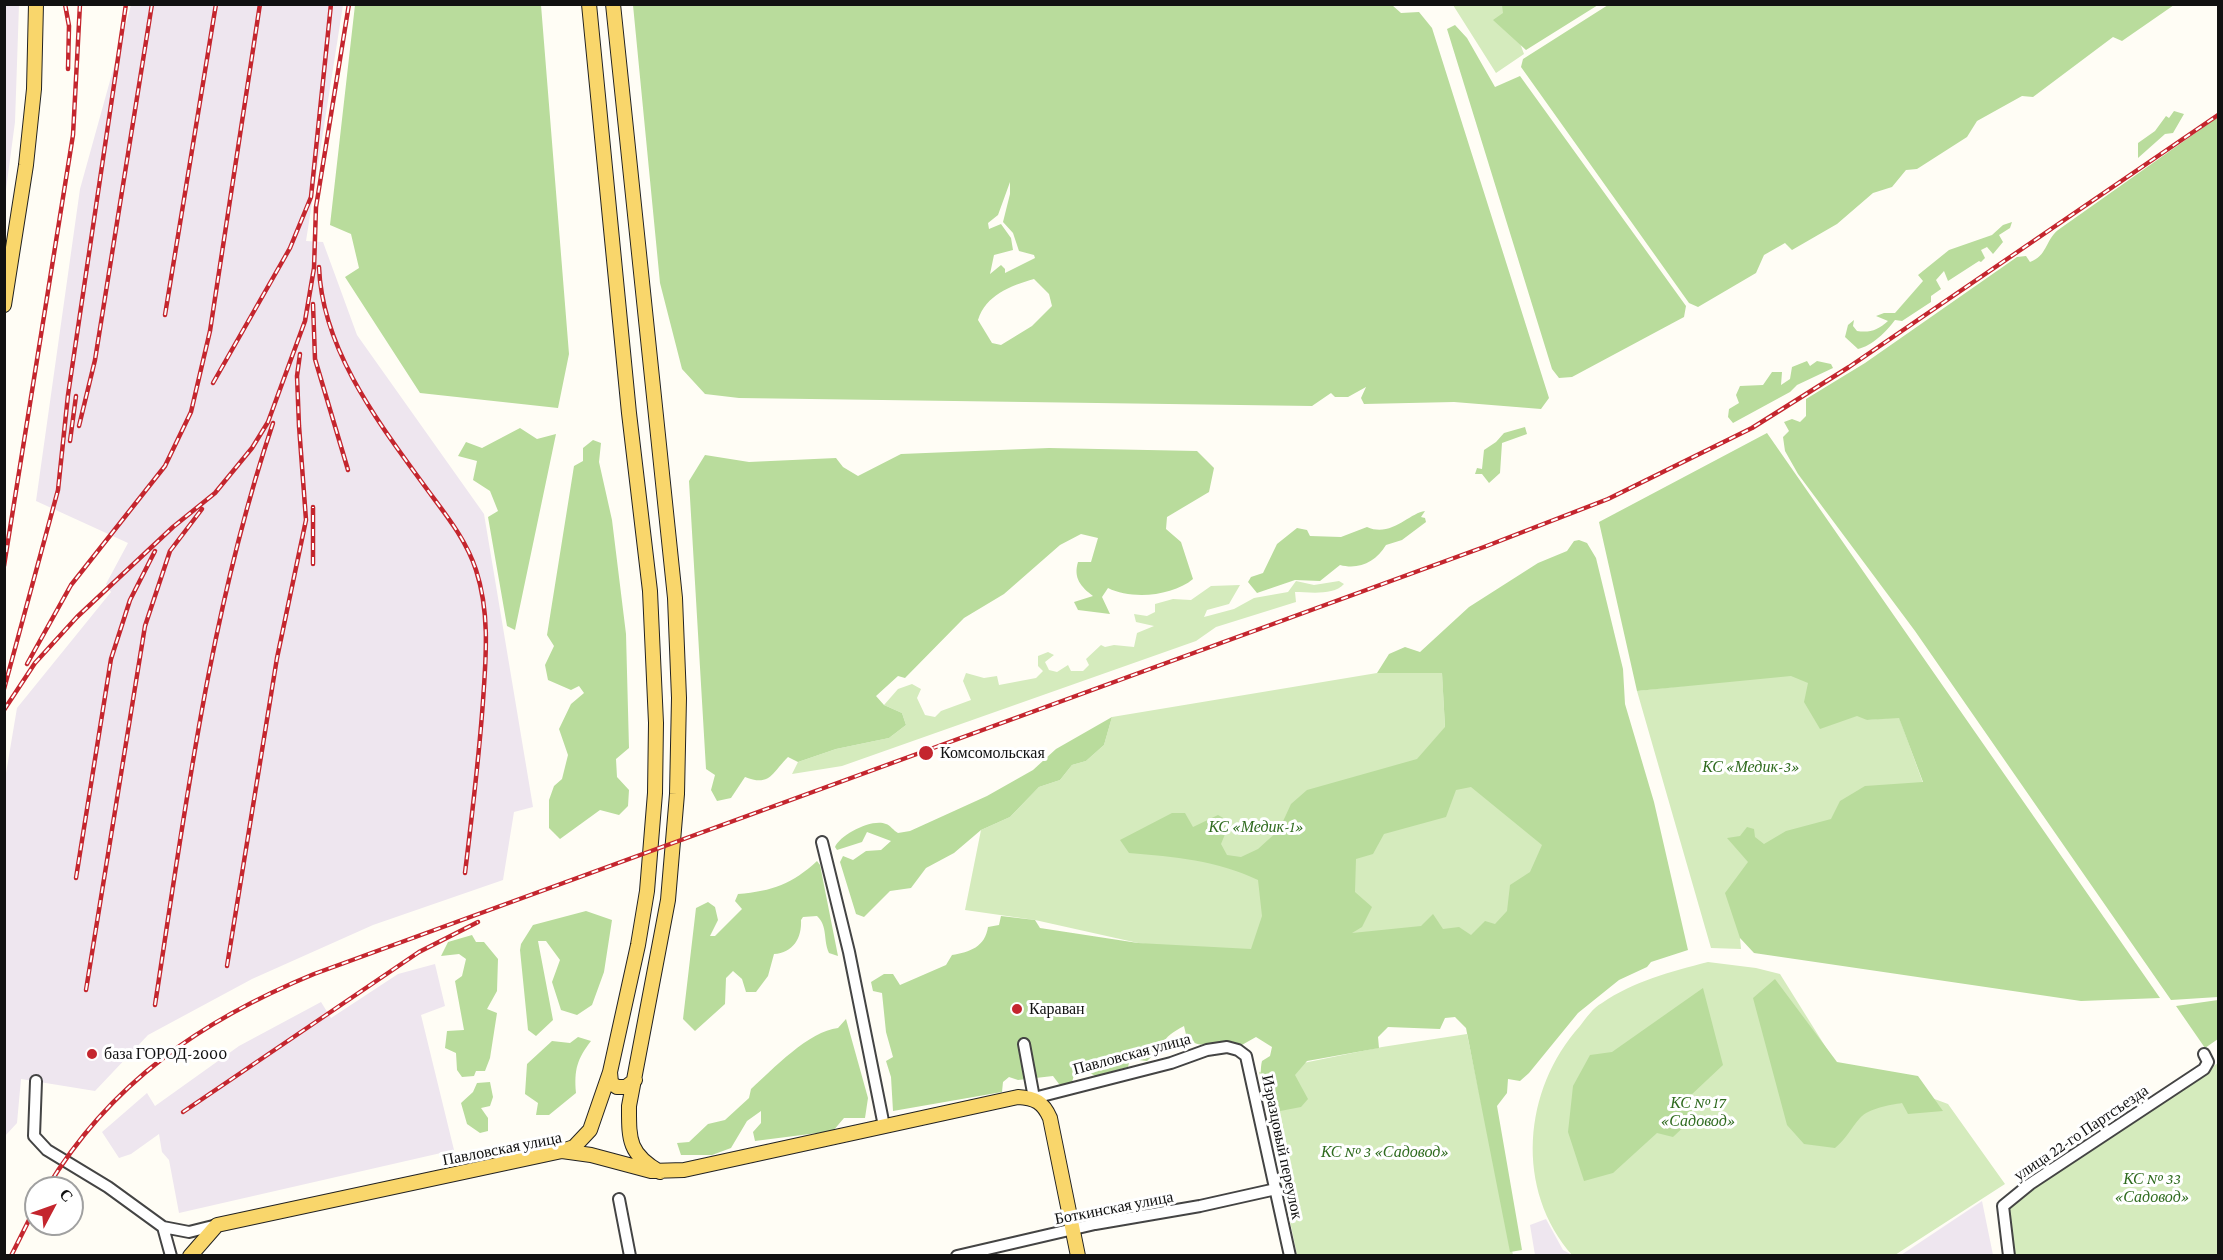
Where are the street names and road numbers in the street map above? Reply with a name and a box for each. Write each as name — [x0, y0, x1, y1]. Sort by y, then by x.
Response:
street label: Павловская улица — [1071, 1029, 1193, 1079]
street label: Изразцовый переулок — [1257, 1073, 1307, 1221]
street label: улица 22-го Партсъезда — [2010, 1081, 2152, 1185]
street label: Павловская улица — [441, 1128, 563, 1170]
street label: Боткинская улица — [1053, 1187, 1175, 1229]

